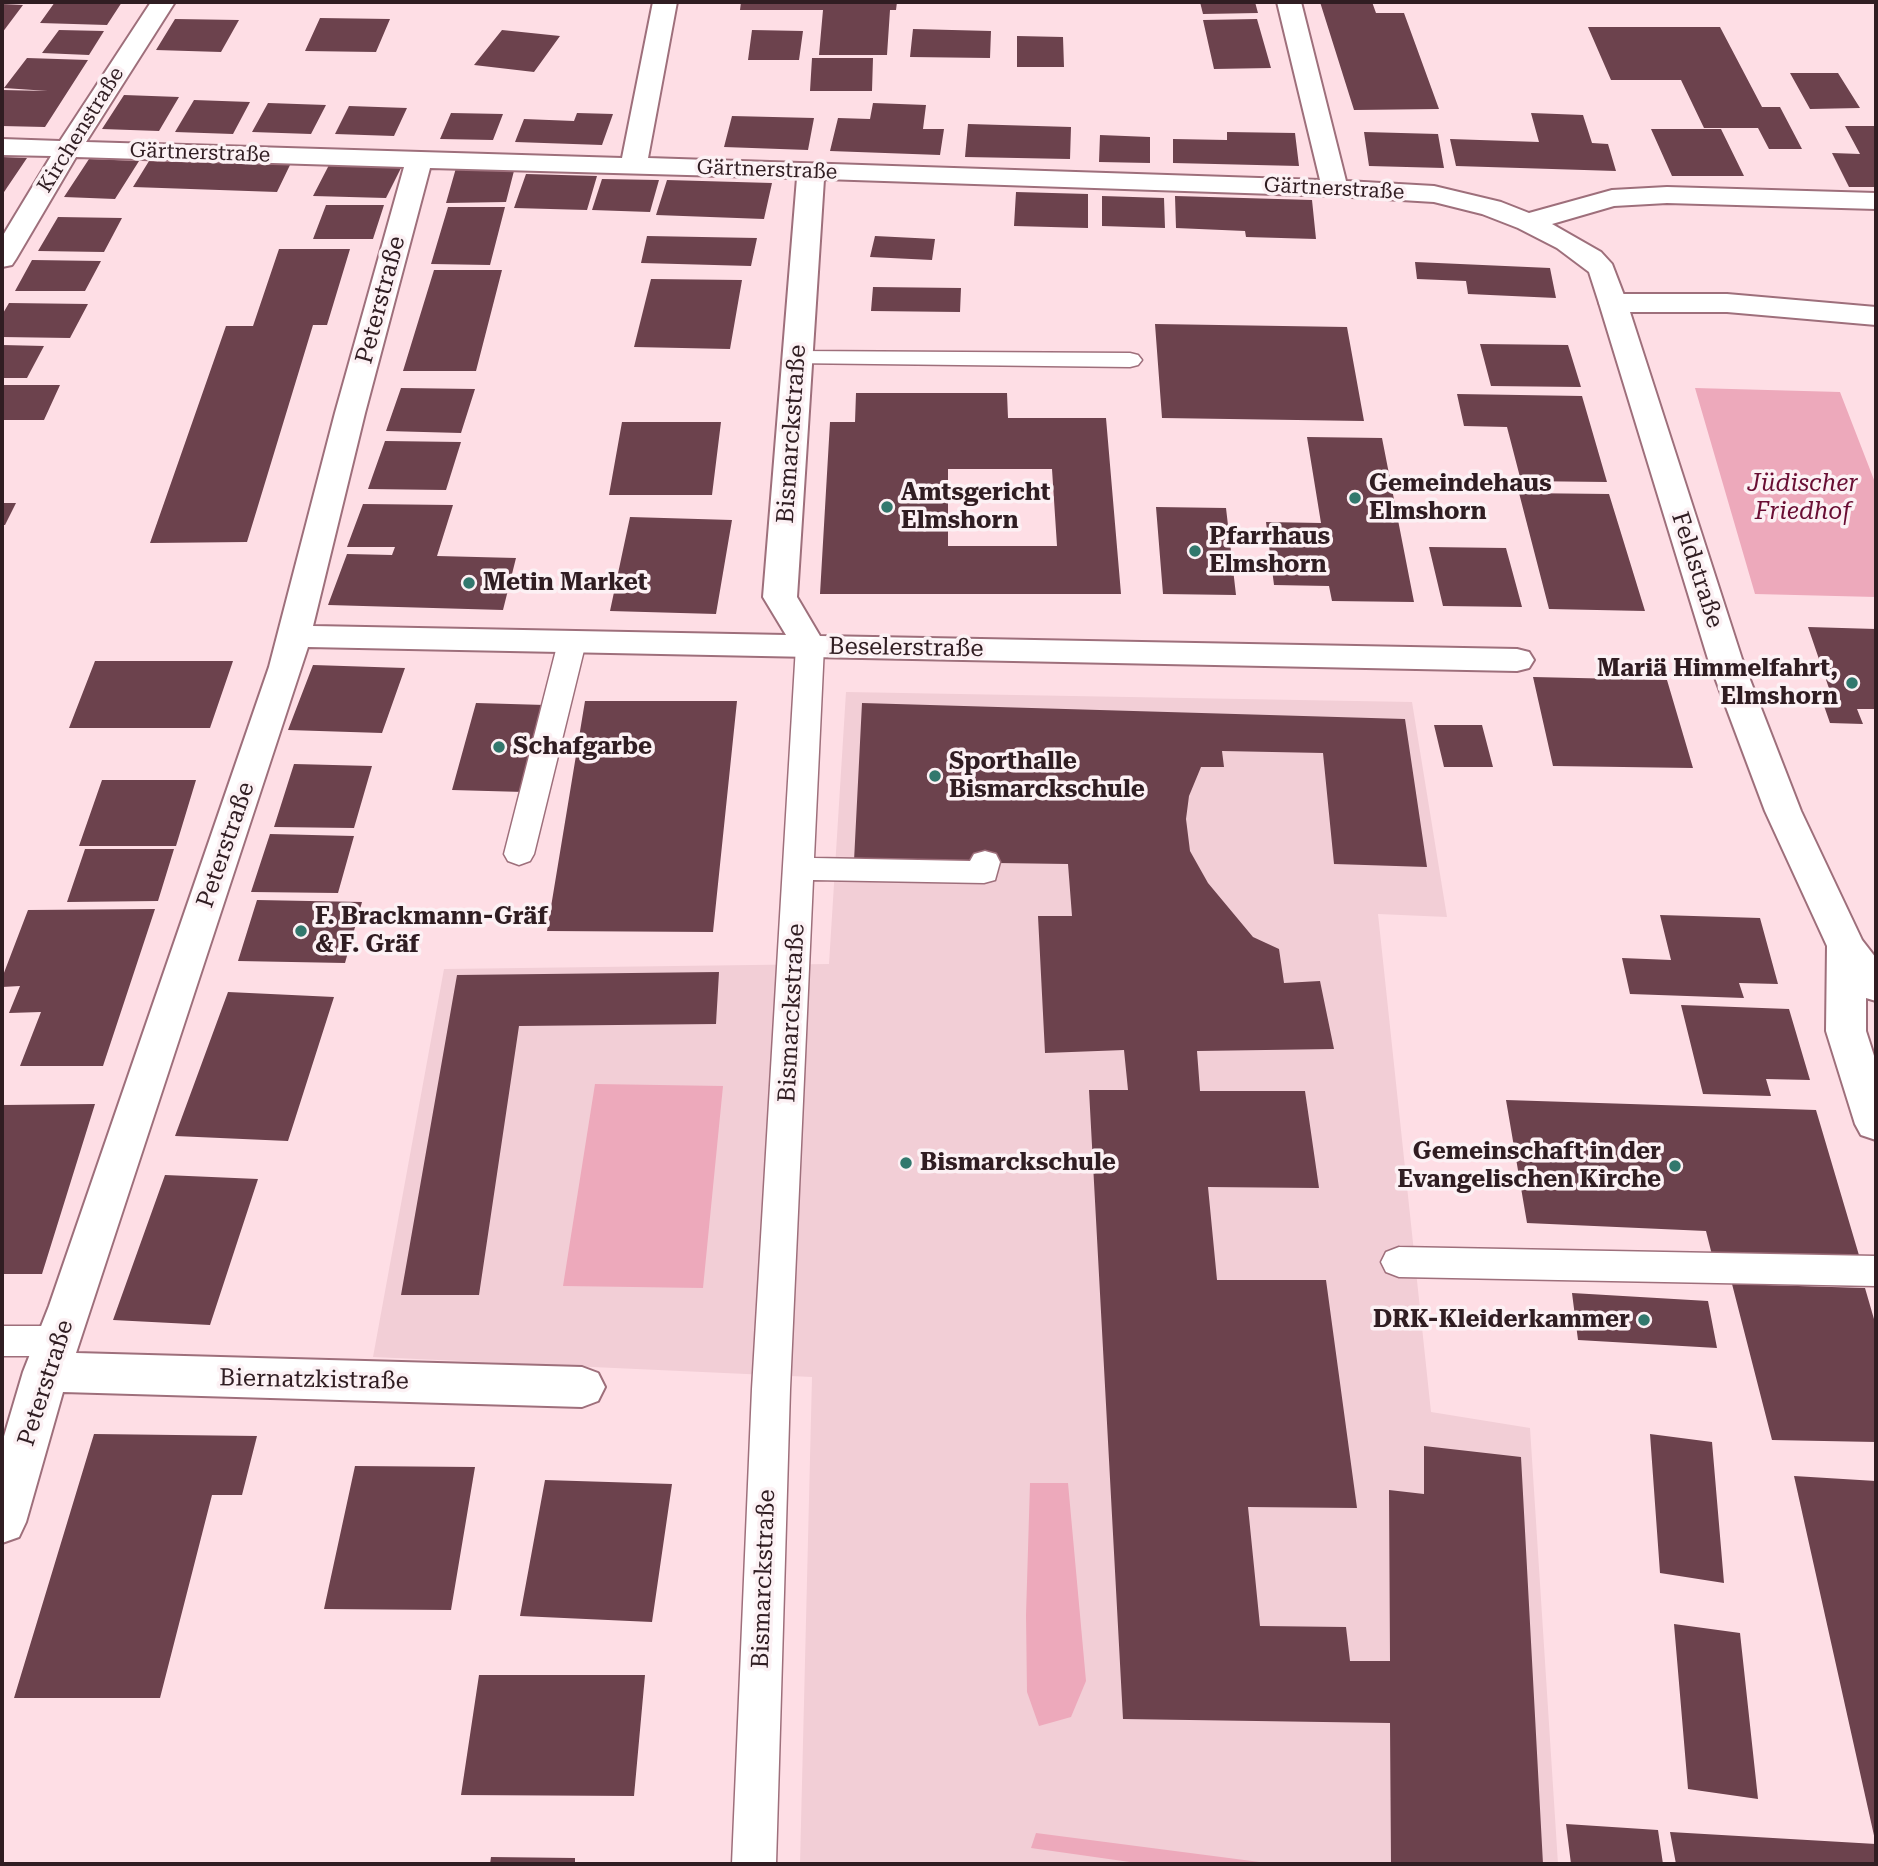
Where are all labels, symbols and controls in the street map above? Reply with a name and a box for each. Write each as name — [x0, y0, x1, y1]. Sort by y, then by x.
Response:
street label: Kirchenstraße — [32, 63, 130, 197]
street label: Gärtnerstraße — [129, 138, 271, 168]
street label: Gärtnerstraße — [696, 155, 838, 185]
street label: Gärtnerstraße — [1263, 173, 1405, 205]
street label: Peterstraße — [350, 233, 412, 367]
street label: Bismarckstraße — [771, 344, 813, 524]
place label: Gemeindehaus Elmshorn — [1369, 470, 1552, 526]
park label: Jüdischer Friedhof — [1748, 470, 1858, 526]
place label: Amtsgericht Elmshorn — [901, 479, 1051, 535]
marker: Gemeindehaus Elmshorn — [1347, 490, 1363, 506]
marker: Amtsgericht Elmshorn — [879, 499, 895, 515]
street label: Feldstraße — [1665, 508, 1729, 632]
place label: Pfarrhaus Elmshorn — [1209, 523, 1330, 579]
marker: Pfarrhaus Elmshorn — [1187, 543, 1203, 559]
place label: Metin Market — [483, 569, 648, 597]
marker: Metin Market — [461, 575, 477, 591]
street label: Beselerstraße — [828, 632, 984, 664]
place label: Mariä Himmelfahrt, Elmshorn — [1597, 655, 1838, 711]
marker: Mariä Himmelfahrt, Elmshorn — [1844, 675, 1860, 691]
place label: Schafgarbe — [513, 733, 652, 761]
marker: Schafgarbe — [491, 739, 507, 755]
place label: Sporthalle Bismarckschule — [949, 748, 1145, 804]
marker: Sporthalle Bismarckschule — [927, 768, 943, 784]
street label: Peterstraße — [191, 778, 261, 912]
place label: F. Brackmann-Gräf & F. Gräf — [315, 903, 548, 959]
marker: F. Brackmann-Gräf & F. Gräf — [293, 923, 309, 939]
street label: Bismarckstraße — [773, 923, 811, 1103]
place label: Gemeinschaft in der Evangelischen Kirche — [1397, 1138, 1661, 1194]
place label: Bismarckschule — [920, 1149, 1116, 1177]
marker: Bismarckschule — [898, 1155, 914, 1171]
marker: Gemeinschaft in der Evangelischen Kirche — [1667, 1158, 1683, 1174]
place label: DRK-Kleiderkammer — [1373, 1306, 1630, 1334]
marker: DRK-Kleiderkammer — [1636, 1312, 1652, 1328]
street label: Peterstraße — [12, 1316, 80, 1450]
street label: Biernatzkistraße — [219, 1364, 409, 1396]
street label: Bismarckstraße — [746, 1489, 782, 1669]

